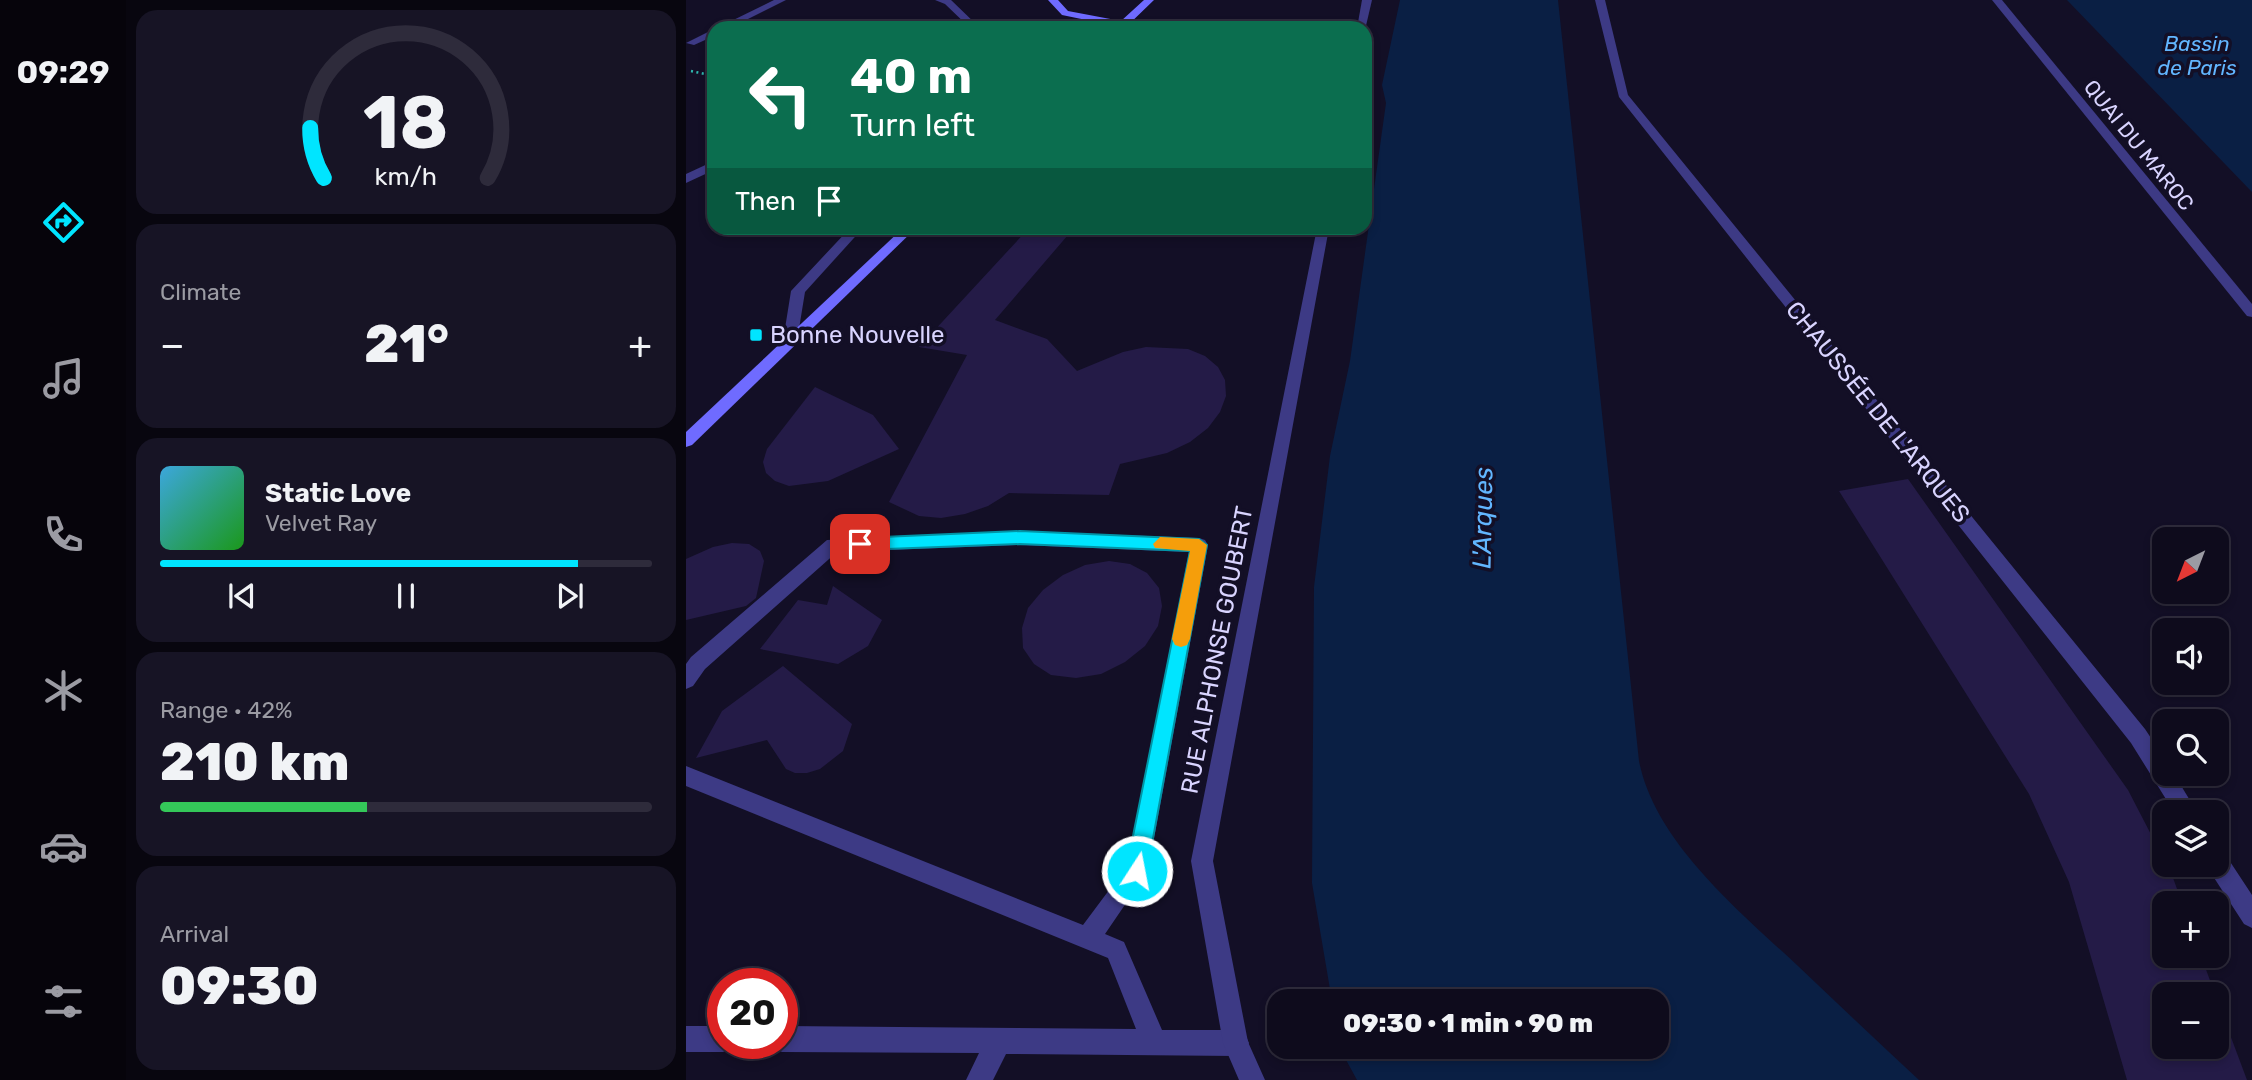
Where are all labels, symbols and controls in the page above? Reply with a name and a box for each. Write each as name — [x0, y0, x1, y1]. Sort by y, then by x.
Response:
water label: Bassin de Paris — [2157, 31, 2237, 80]
text: 40 m — [850, 47, 972, 105]
icon: left — [735, 49, 826, 140]
text: 09:29 — [17, 53, 109, 91]
street label: QUAI DU MAROC — [2079, 75, 2199, 215]
text: 18 — [363, 80, 449, 166]
text: Turn left — [850, 106, 975, 144]
text: km/h — [375, 162, 437, 191]
icon: arrive — [810, 182, 848, 220]
text: Then — [735, 186, 796, 217]
icon: directions — [39, 198, 88, 247]
text: Climate — [160, 278, 241, 306]
street label: CHAUSSÉE DE L'ARQUES — [1780, 296, 1976, 528]
text: 21° — [364, 313, 449, 375]
place label: Bonne Nouvelle — [770, 321, 945, 349]
text: − — [160, 322, 185, 368]
text: + — [628, 322, 652, 368]
marker: Bonne Nouvelle — [748, 327, 764, 343]
icon: music — [39, 354, 88, 403]
water label: L'Arques — [1467, 467, 1499, 569]
text: Static Love — [265, 478, 411, 509]
street label: RUE ALPHONSE GOUBERT — [1175, 504, 1259, 796]
text: Velvet Ray — [265, 509, 377, 537]
icon: phone — [39, 510, 88, 559]
pin — [830, 514, 890, 574]
icon: arrive — [841, 525, 879, 563]
north arrow — [2152, 527, 2230, 604]
map controls — [2152, 527, 2229, 1059]
icon: previous — [223, 577, 261, 615]
icon: pause — [387, 577, 425, 615]
icon: next — [551, 577, 589, 615]
button: sound — [2152, 618, 2229, 695]
icon: climate — [39, 666, 88, 715]
text: Range · 42% — [160, 696, 292, 724]
button: search — [2152, 709, 2229, 786]
text: 210 km — [160, 731, 350, 793]
button: layers — [2152, 800, 2229, 877]
icon: car — [39, 822, 88, 871]
position arrow — [1100, 834, 1174, 908]
button: + — [2152, 891, 2229, 968]
text: Arrival — [160, 920, 229, 948]
text: 09:30 — [160, 955, 319, 1017]
speed limit sign: 20 — [707, 968, 798, 1059]
icon: filters — [39, 977, 88, 1026]
button: − — [2152, 982, 2229, 1059]
text: 09:30 · 1 min · 90 m — [1343, 1008, 1593, 1039]

